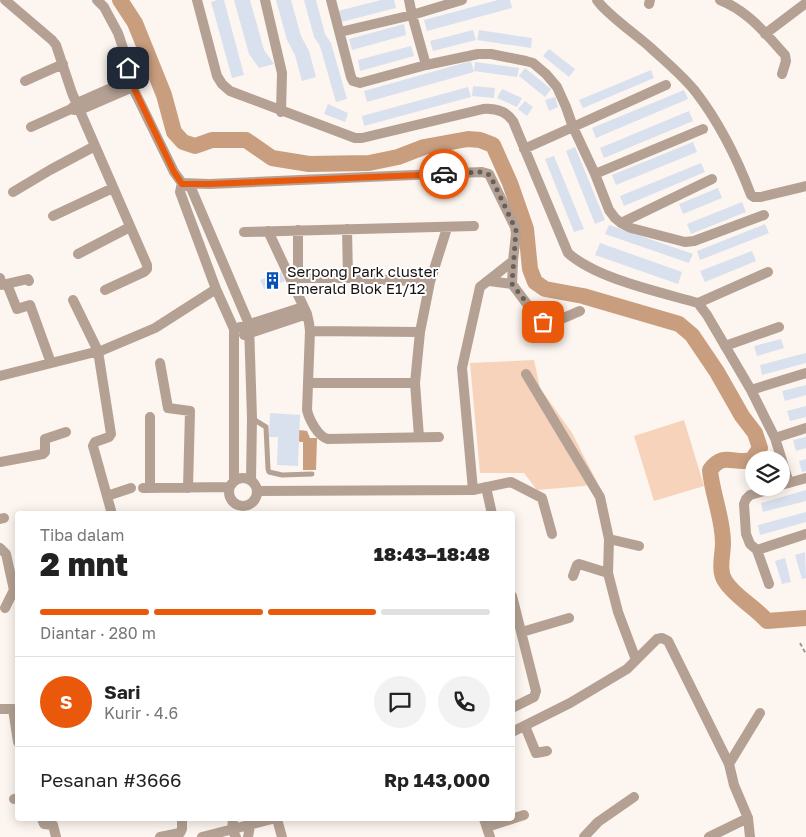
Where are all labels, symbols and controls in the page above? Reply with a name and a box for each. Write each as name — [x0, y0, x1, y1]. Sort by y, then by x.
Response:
pin — [107, 47, 149, 89]
icon: home — [114, 54, 142, 82]
courier — [419, 149, 469, 199]
icon: car — [430, 160, 458, 188]
place label: Serpong Park cluster Emerald Blok E1/12 — [287, 262, 439, 297]
building icon: Serpong Park cluster Emerald Blok E1/12 — [263, 271, 283, 291]
pin — [522, 301, 564, 343]
icon: bag — [529, 308, 557, 336]
map controls — [745, 451, 790, 496]
button: layers — [745, 451, 790, 496]
text: Tiba dalam — [40, 525, 124, 545]
text: 18:43–18:48 — [374, 542, 490, 565]
text: 2 mnt — [40, 545, 128, 583]
text: Diantar · 280 m — [40, 623, 156, 643]
button: chat — [374, 676, 426, 728]
button: phone — [438, 676, 490, 728]
text: Sari — [104, 680, 140, 703]
text: S — [60, 690, 72, 713]
text: Kurir · 4.6 — [104, 703, 178, 723]
text: Pesanan #3666 — [40, 768, 181, 791]
text: Rp 143,000 — [384, 768, 490, 791]

